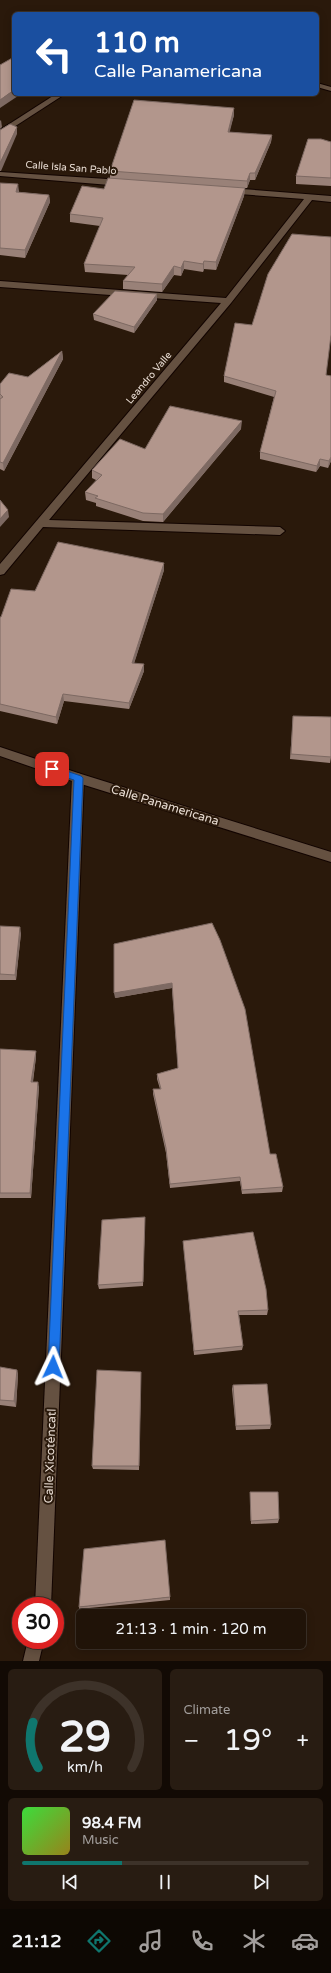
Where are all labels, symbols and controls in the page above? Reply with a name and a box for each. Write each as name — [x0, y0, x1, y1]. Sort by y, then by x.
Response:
text: 110 m — [94, 26, 180, 60]
icon: left — [28, 28, 80, 80]
text: Calle Panamericana — [94, 60, 262, 82]
street label: Calle Isla San Pablo — [25, 159, 117, 177]
street label: Leandro Valle — [124, 349, 175, 407]
pin — [35, 752, 69, 786]
icon: arrive — [41, 758, 63, 780]
street label: Calle Panamericana — [109, 782, 221, 828]
position arrow — [32, 1346, 74, 1388]
street label: Calle Xicoténcatl — [41, 1408, 59, 1504]
speed limit sign: 30 — [12, 1597, 64, 1649]
text: 21:13 · 1 min · 120 m — [116, 1620, 266, 1638]
text: Climate — [184, 1702, 230, 1718]
text: 29 — [59, 1712, 111, 1762]
text: 19° — [223, 1722, 272, 1759]
text: − — [184, 1728, 199, 1754]
text: + — [297, 1728, 309, 1754]
text: km/h — [67, 1758, 103, 1775]
text: 98.4 FM — [82, 1814, 141, 1832]
text: Music — [82, 1832, 119, 1848]
icon: previous — [59, 1871, 81, 1893]
icon: pause — [154, 1871, 176, 1893]
icon: next — [250, 1871, 272, 1893]
icon: directions — [85, 1927, 113, 1955]
icon: music — [137, 1927, 165, 1955]
icon: phone — [188, 1927, 216, 1955]
icon: climate — [240, 1927, 268, 1955]
icon: car — [291, 1927, 319, 1955]
text: 21:12 — [12, 1930, 62, 1952]

